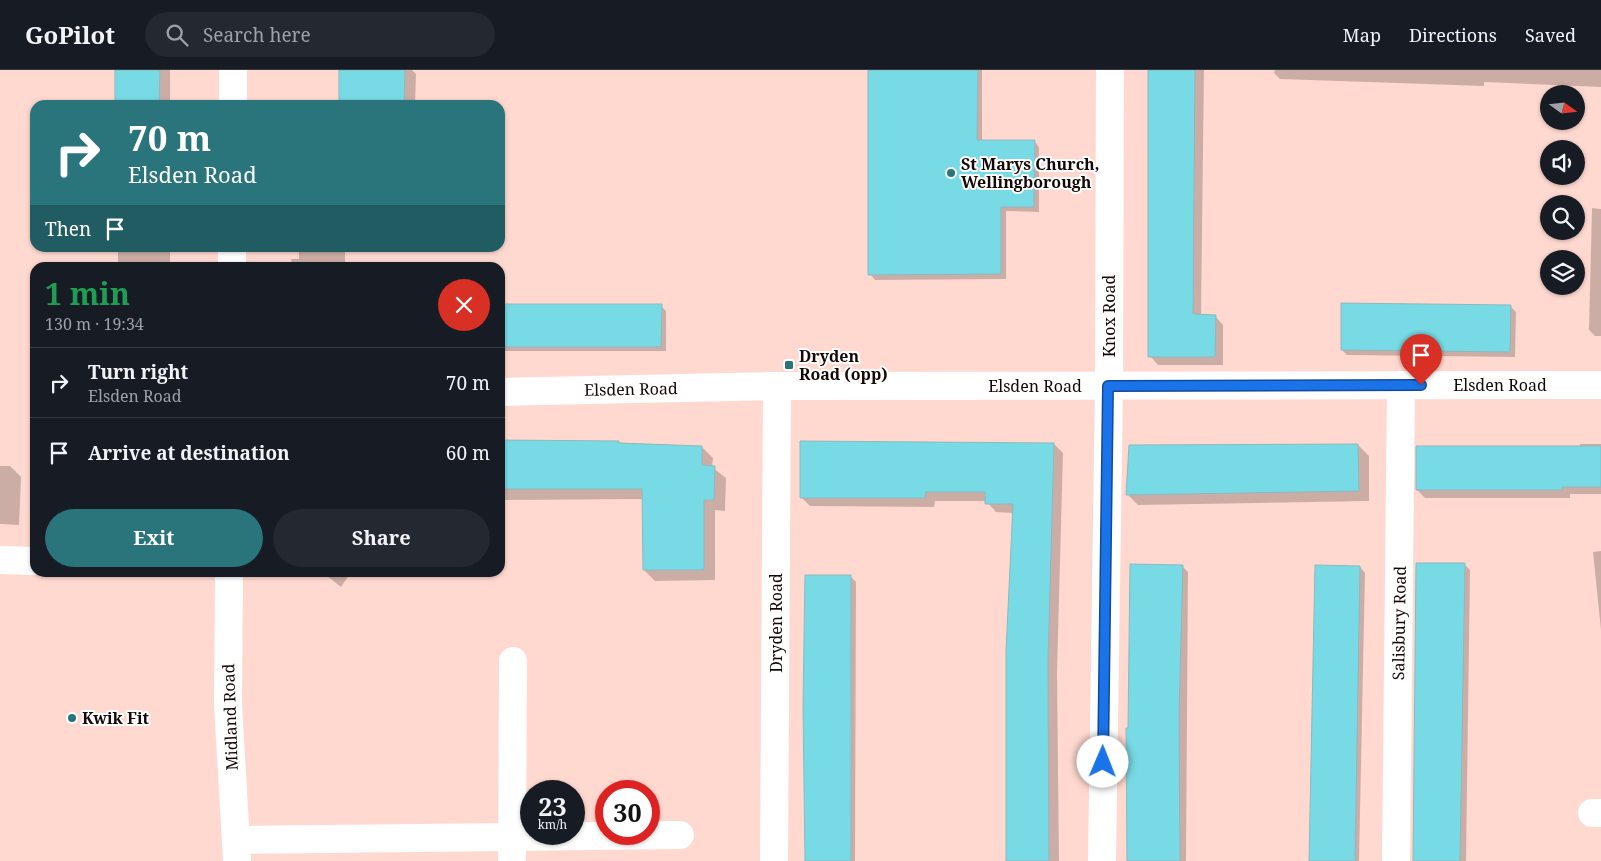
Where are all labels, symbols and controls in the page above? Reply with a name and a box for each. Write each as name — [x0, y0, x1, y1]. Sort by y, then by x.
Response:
search box — [145, 12, 495, 57]
text: GoPilot — [25, 18, 115, 51]
icon: search — [163, 21, 191, 49]
text: Search here — [203, 22, 311, 48]
text: Map — [1343, 23, 1381, 47]
text: Directions — [1409, 23, 1497, 47]
text: Saved — [1525, 23, 1576, 47]
north arrow — [1540, 85, 1585, 130]
map controls — [1540, 85, 1585, 295]
text: 70 m — [128, 114, 211, 161]
icon: right — [45, 120, 110, 185]
button: sound — [1540, 140, 1585, 185]
place label: St Marys Church, Wellingborough — [961, 153, 1099, 193]
text: Elsden Road — [128, 159, 257, 189]
marker: St Marys Church, Wellingborough — [945, 167, 957, 179]
button: search — [1540, 195, 1585, 240]
icon: arrive — [101, 215, 129, 243]
text: Then — [45, 216, 91, 242]
button: layers — [1540, 250, 1585, 295]
text: 1 min — [45, 273, 130, 314]
street label: Knox Road — [1098, 274, 1120, 357]
button: close — [438, 279, 490, 331]
text: 130 m · 19:34 — [45, 313, 144, 335]
pin — [1400, 334, 1442, 385]
icon: arrive — [1407, 341, 1435, 369]
place label: Dryden Road (opp) — [799, 345, 888, 385]
text: Turn right — [88, 359, 188, 385]
marker: Dryden Road (opp) — [783, 359, 795, 371]
icon: right — [45, 369, 73, 397]
text: 70 m — [446, 370, 490, 396]
street label: Elsden Road — [1453, 374, 1547, 396]
street label: Elsden Road — [988, 375, 1082, 397]
street label: Elsden Road — [584, 377, 678, 401]
text: Elsden Road — [88, 385, 182, 407]
icon: arrive — [45, 439, 73, 467]
text: Arrive at destination — [88, 440, 290, 466]
text: 60 m — [446, 440, 490, 466]
button: Exit — [45, 509, 263, 567]
button: Share — [273, 509, 490, 567]
street label: Salisbury Road — [1387, 566, 1411, 680]
street label: Dryden Road — [765, 573, 787, 673]
street label: Midland Road — [217, 663, 243, 771]
place label: Kwik Fit — [82, 707, 150, 729]
marker: Kwik Fit — [66, 712, 78, 724]
position arrow — [1076, 735, 1128, 787]
speed limit sign: 30 — [595, 780, 660, 845]
text: 23 — [538, 789, 567, 823]
text: km/h — [538, 816, 567, 833]

